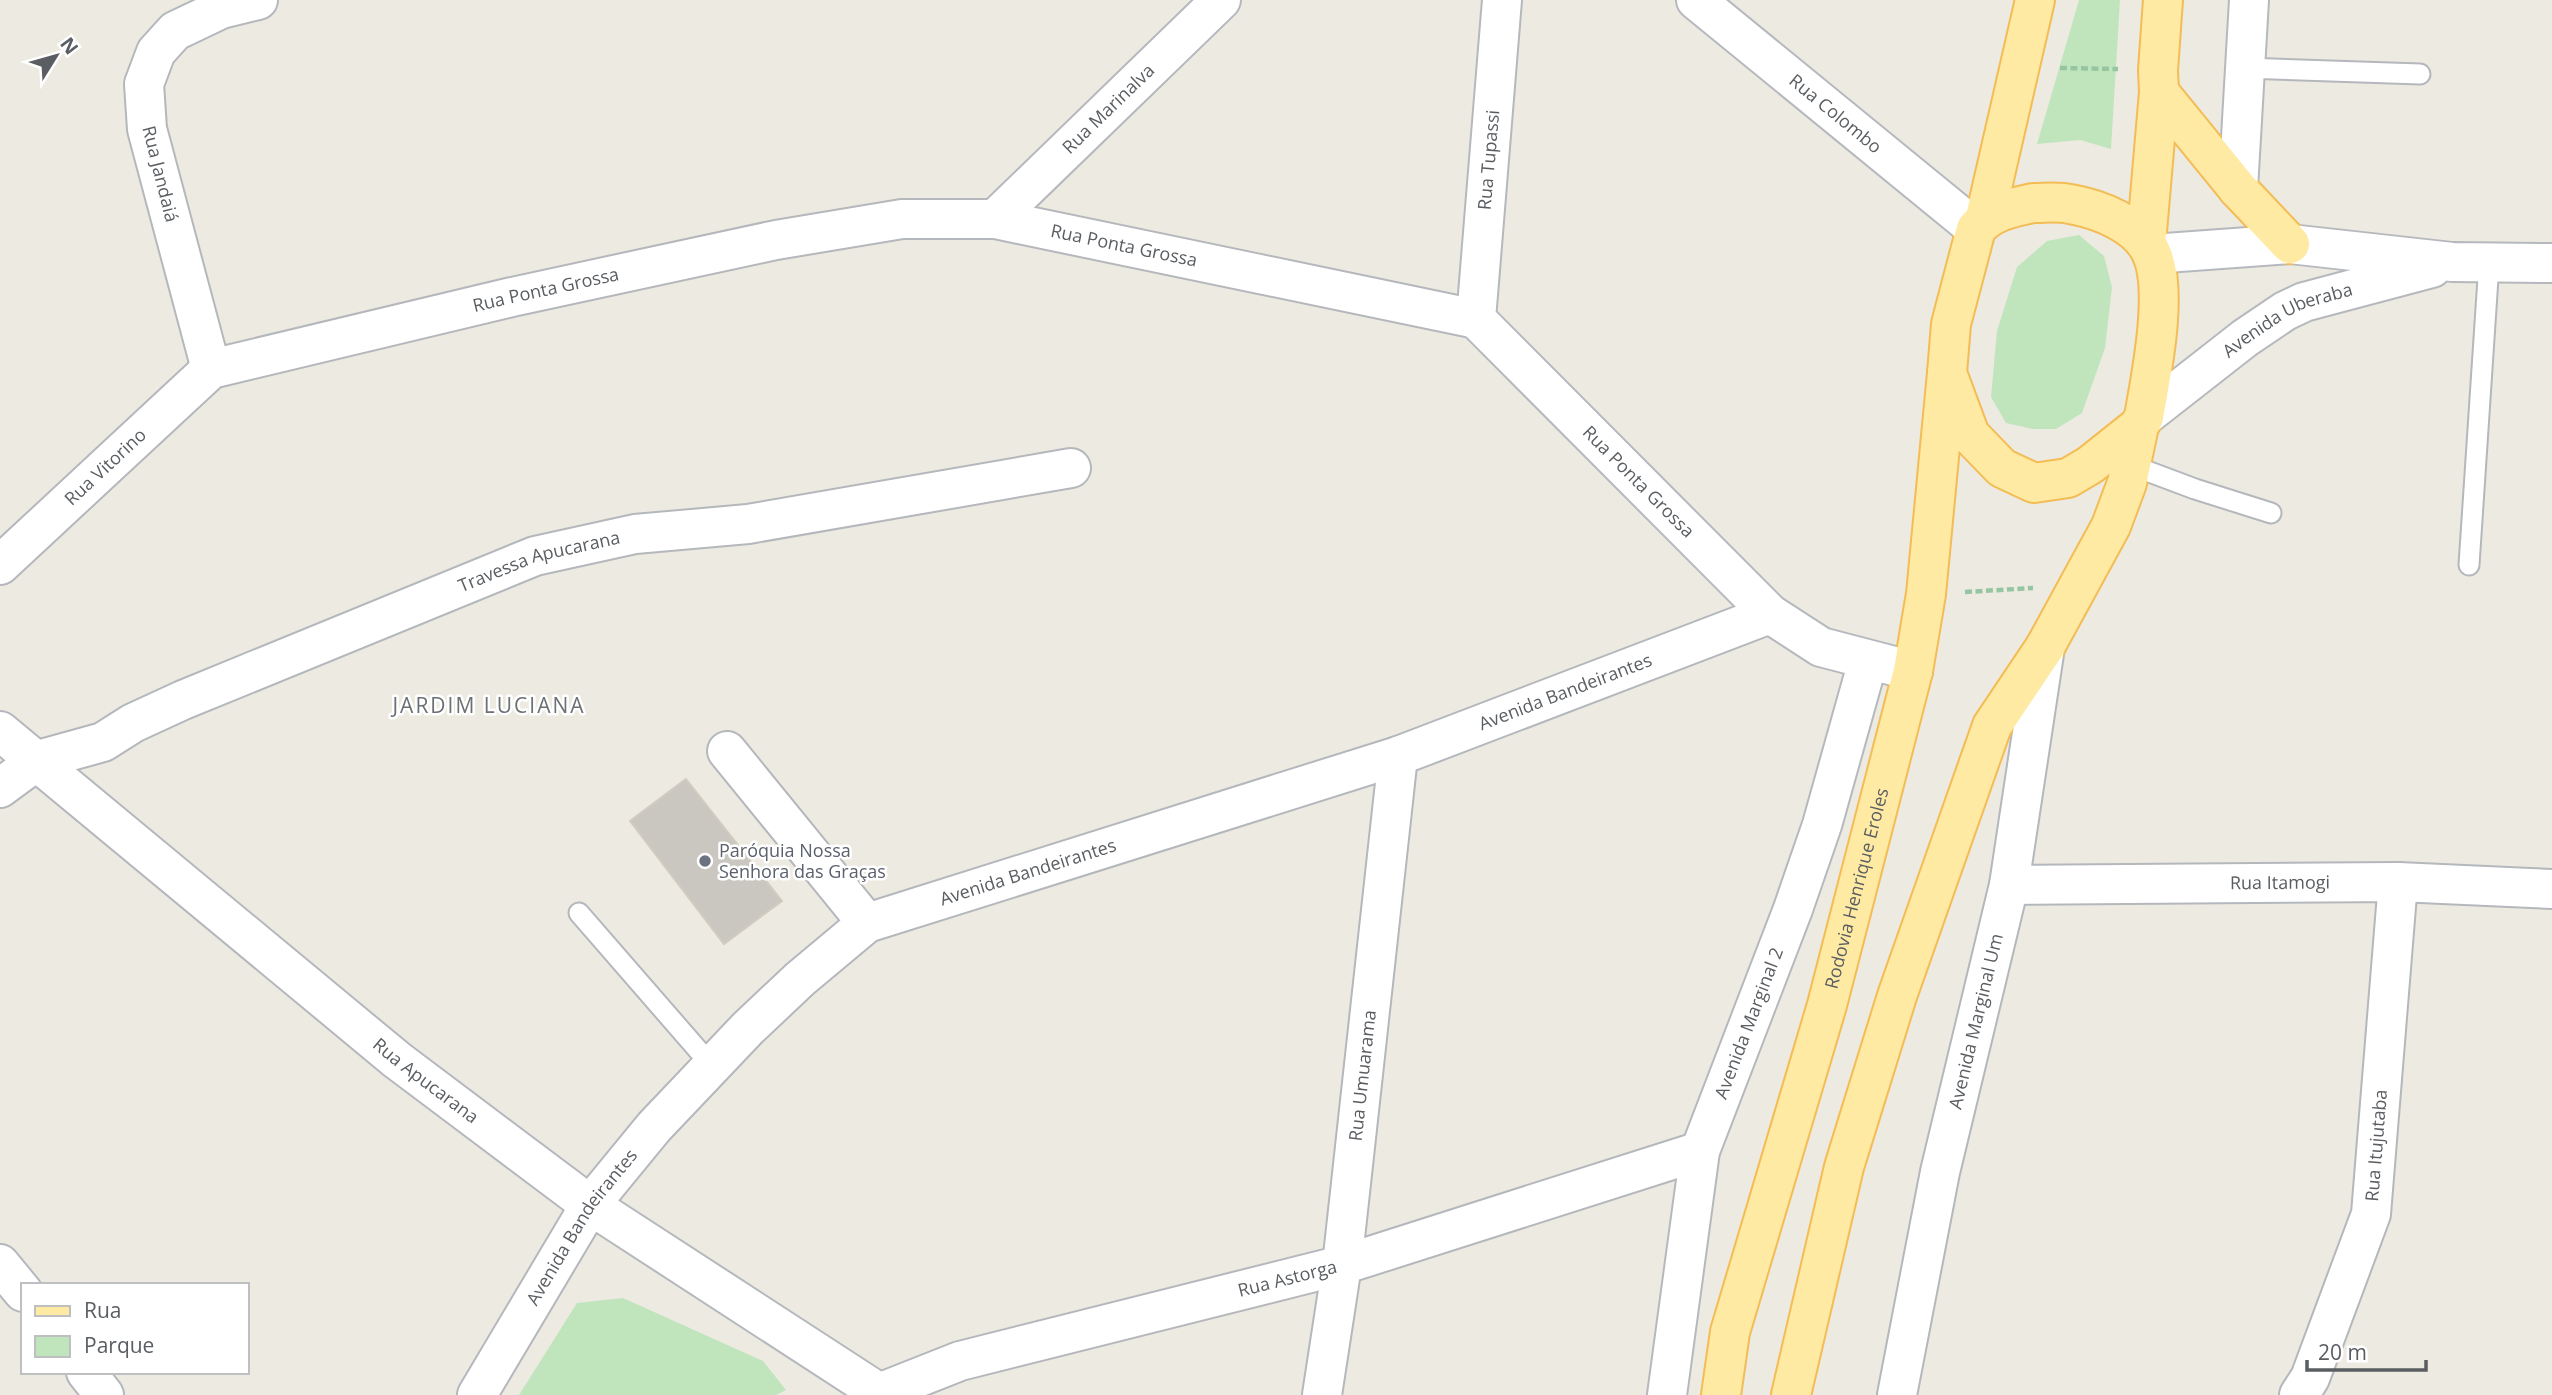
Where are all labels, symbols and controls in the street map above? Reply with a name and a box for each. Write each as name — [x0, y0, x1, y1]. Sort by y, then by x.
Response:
north arrow — [21, 21, 91, 91]
text: N — [55, 32, 85, 60]
street label: Rua Marinalva — [1056, 58, 1159, 159]
street label: Rua Colombo — [1785, 68, 1887, 158]
street label: Rua Tupassi — [1472, 109, 1504, 211]
street label: Rua Jandaiá — [137, 123, 185, 224]
street label: Rua Ponta Grossa — [1049, 218, 1200, 272]
street label: Rua Ponta Grossa — [470, 261, 621, 317]
street label: Avenida Uberaba — [2217, 277, 2355, 362]
street label: Rua Ponta Grossa — [1578, 420, 1700, 542]
street label: Rua Vitorino — [59, 422, 151, 510]
street label: Travessa Apucarana — [454, 525, 622, 597]
street label: Avenida Bandeirantes — [1475, 647, 1655, 735]
district label: JARDIM LUCIANA — [390, 691, 586, 719]
street label: Rodovia Henrique Eroles — [1819, 785, 1893, 991]
street label: Avenida Bandeirantes — [936, 832, 1119, 910]
place label: Paróquia Nossa Senhora das Graças — [719, 838, 886, 883]
marker: Paróquia Nossa Senhora das Graças — [697, 853, 713, 869]
street label: Rua Itamogi — [2230, 870, 2330, 894]
street label: Avenida Marginal Um — [1943, 931, 2008, 1111]
street label: Avenida Marginal 2 — [1708, 944, 1788, 1102]
street label: Rua Umuarama — [1343, 1009, 1381, 1142]
street label: Rua Apucarana — [368, 1032, 484, 1128]
street label: Rua Itujutaba — [2359, 1088, 2392, 1202]
street label: Avenida Bandeirantes — [520, 1144, 642, 1309]
street label: Rua Astorga — [1235, 1254, 1339, 1302]
legend — [21, 1283, 248, 1374]
text: Rua — [84, 1296, 122, 1324]
scale bar — [2307, 1328, 2426, 1372]
text: Parque — [84, 1331, 154, 1359]
text: 20 m — [2318, 1338, 2367, 1366]

